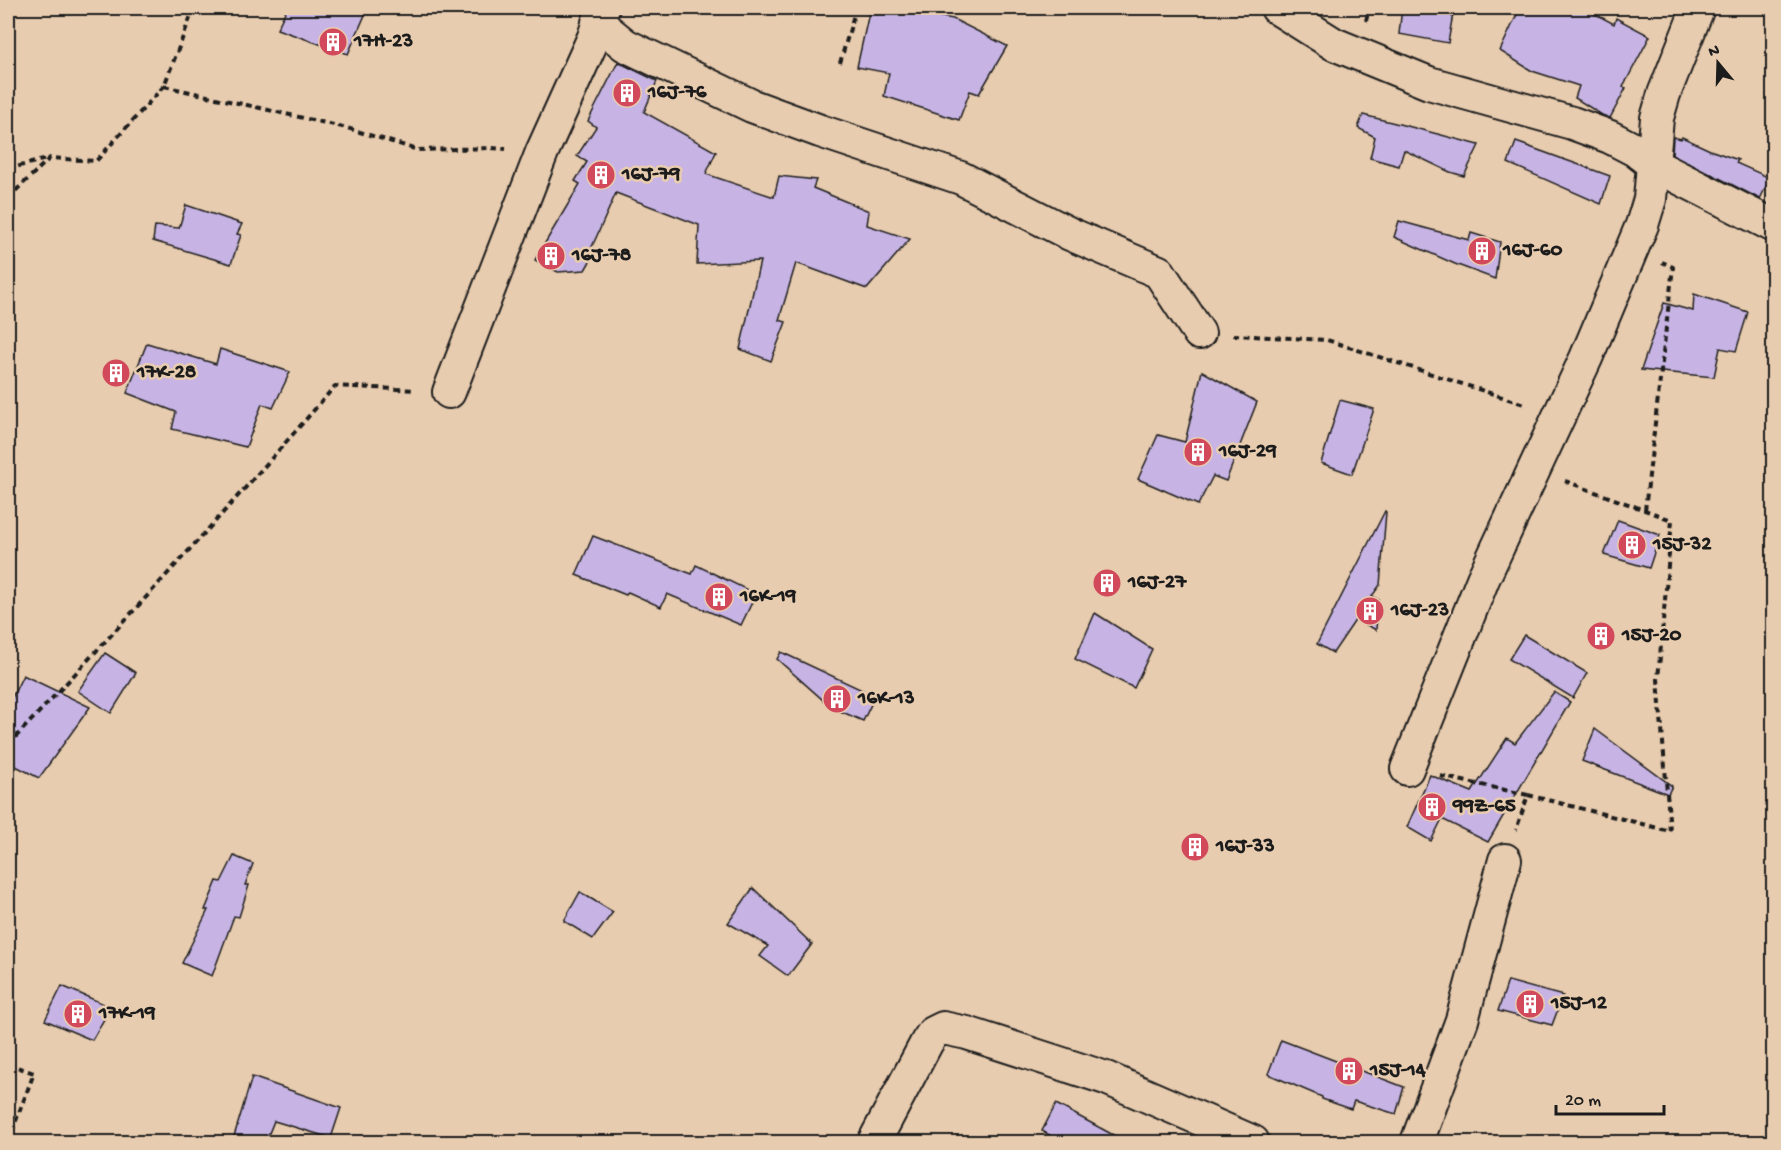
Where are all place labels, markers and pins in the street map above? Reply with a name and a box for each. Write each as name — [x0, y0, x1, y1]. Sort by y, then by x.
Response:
building icon: 17H-23 — [317, 26, 349, 58]
place label: 17H-23 — [353, 30, 413, 55]
building icon: 16J-76 — [611, 77, 643, 109]
place label: 16J-76 — [647, 81, 708, 106]
building icon: 16J-79 — [585, 159, 617, 191]
place label: 16J-79 — [621, 163, 681, 188]
building icon: 16J-60 — [1466, 235, 1498, 267]
place label: 16J-60 — [1502, 239, 1562, 264]
building icon: 16J-78 — [535, 240, 567, 272]
place label: 16J-78 — [571, 244, 632, 269]
building icon: 17K-28 — [100, 357, 132, 389]
place label: 17K-28 — [136, 361, 197, 386]
building icon: 16J-29 — [1182, 436, 1214, 468]
place label: 16J-29 — [1218, 440, 1277, 465]
building icon: 15J-32 — [1616, 529, 1648, 561]
place label: 15J-32 — [1652, 533, 1712, 558]
building icon: 16J-27 — [1091, 567, 1123, 599]
place label: 16J-27 — [1127, 571, 1187, 596]
building icon: 16K-19 — [703, 581, 735, 613]
place label: 16K-19 — [739, 585, 797, 610]
building icon: 16J-23 — [1354, 595, 1386, 627]
place label: 16J-23 — [1390, 599, 1449, 624]
building icon: 15J-20 — [1585, 620, 1617, 652]
place label: 15J-20 — [1621, 624, 1682, 649]
building icon: 16K-13 — [821, 683, 853, 715]
place label: 16K-13 — [857, 687, 915, 712]
building icon: 99Z-65 — [1416, 791, 1448, 823]
place label: 99Z-65 — [1452, 795, 1516, 820]
building icon: 16J-33 — [1179, 831, 1211, 863]
place label: 16J-33 — [1215, 835, 1275, 860]
building icon: 15J-12 — [1514, 988, 1546, 1020]
place label: 15J-12 — [1550, 992, 1608, 1017]
building icon: 17K-19 — [62, 998, 94, 1030]
place label: 17K-19 — [98, 1002, 156, 1027]
building icon: 15J-14 — [1333, 1055, 1365, 1087]
place label: 15J-14 — [1369, 1059, 1427, 1084]

